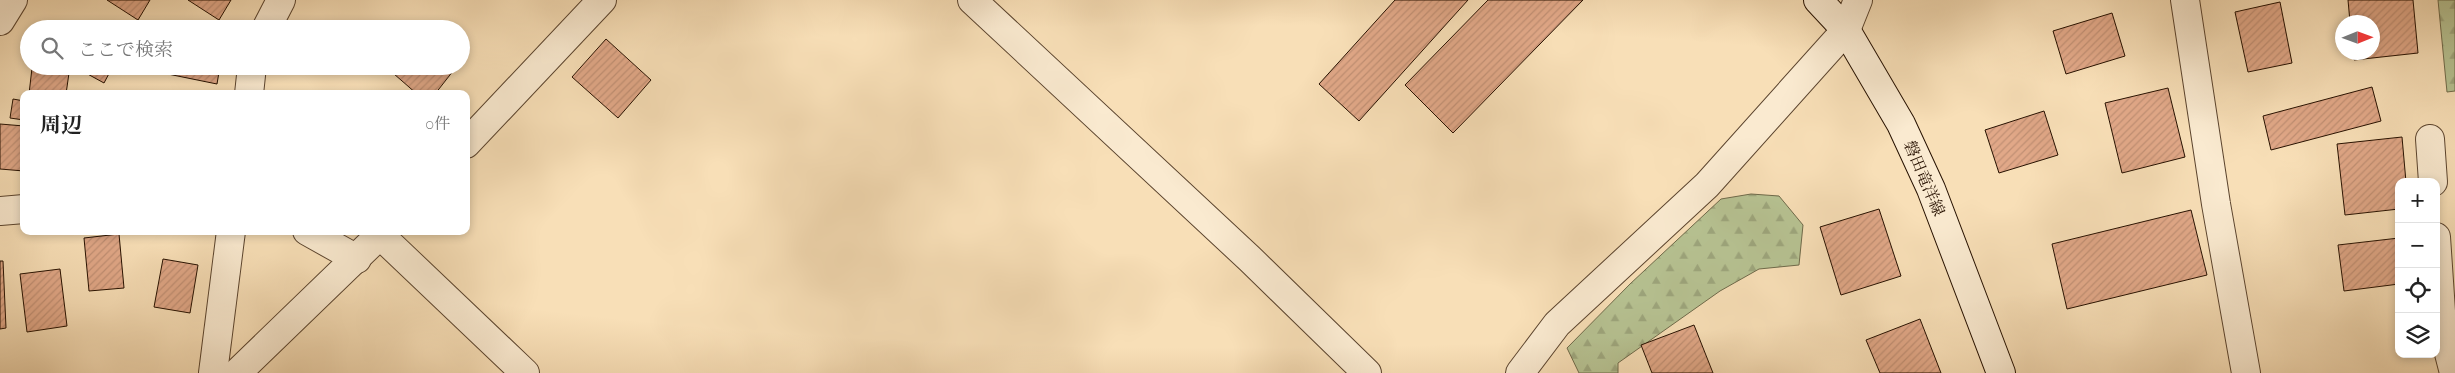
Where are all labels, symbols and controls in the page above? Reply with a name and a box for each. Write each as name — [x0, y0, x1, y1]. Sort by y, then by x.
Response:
north arrow — [2335, 15, 2380, 60]
search box — [20, 20, 470, 75]
icon: search — [38, 34, 66, 62]
text: ここで検索 — [78, 39, 173, 61]
text: 周辺 — [40, 113, 82, 137]
text: 0件 — [425, 114, 450, 133]
street label: 磐田竜洋線 — [1900, 138, 1949, 219]
map controls — [2395, 178, 2440, 358]
button: + — [2395, 178, 2440, 223]
button: − — [2395, 223, 2440, 268]
button: locate — [2395, 268, 2440, 313]
button: layers — [2395, 313, 2440, 358]

